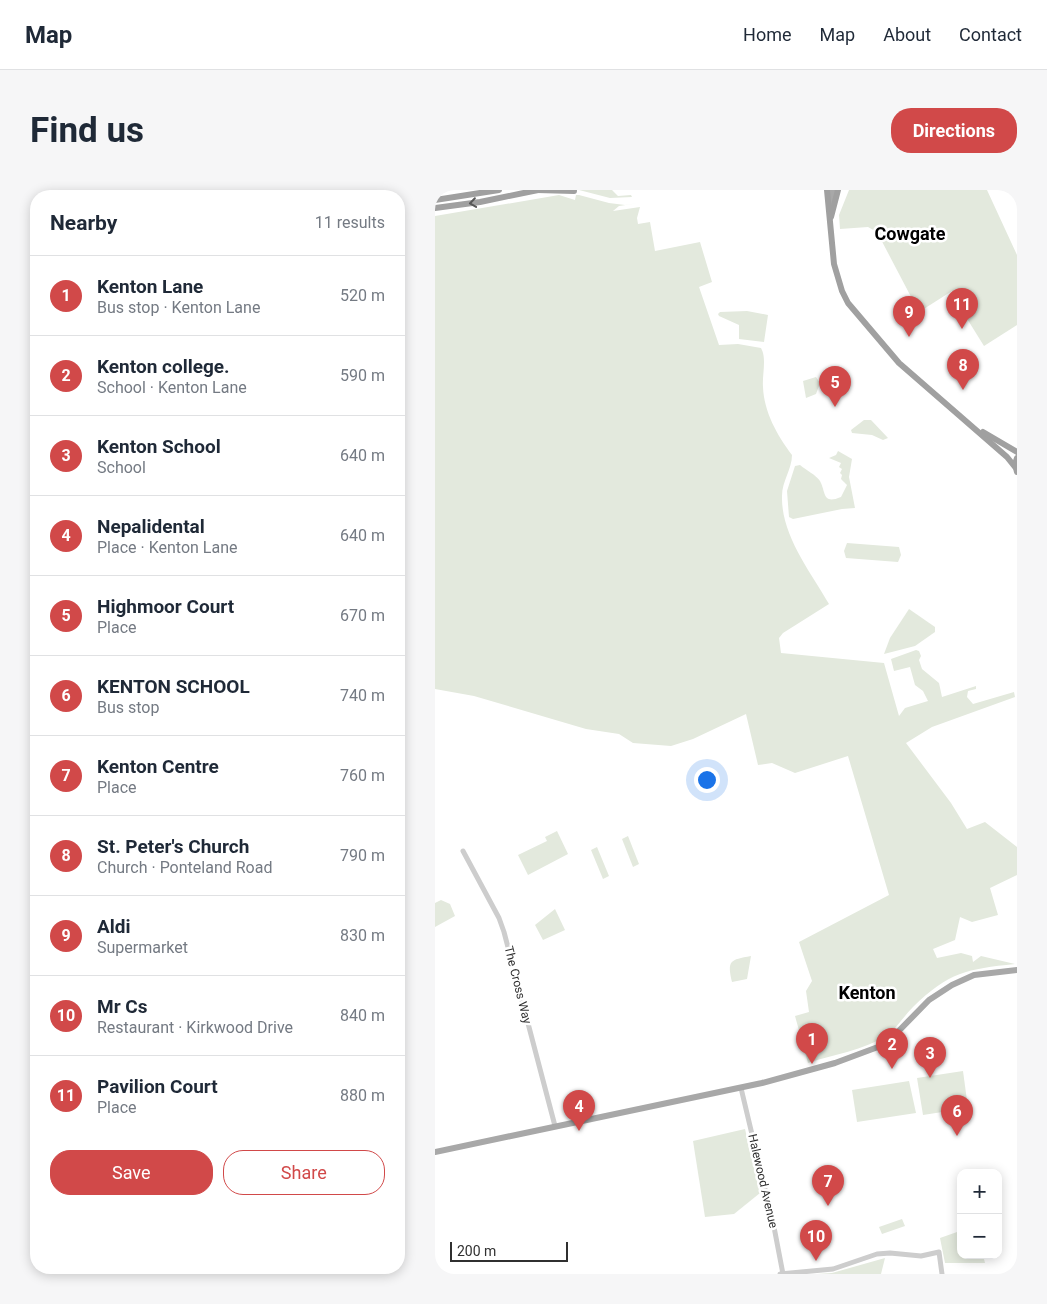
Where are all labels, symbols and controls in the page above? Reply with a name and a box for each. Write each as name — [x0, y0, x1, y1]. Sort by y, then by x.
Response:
text: Map — [25, 21, 72, 49]
text: Home — [743, 24, 792, 45]
text: Map — [820, 24, 855, 45]
text: About — [883, 24, 931, 45]
text: Contact — [959, 24, 1022, 45]
button: Directions — [891, 108, 1017, 153]
text: Find us — [30, 110, 144, 151]
one-way arrow — [469, 197, 477, 208]
text: Nearby — [50, 211, 117, 235]
text: 11 results — [315, 213, 385, 232]
district label: Cowgate — [875, 223, 946, 244]
text: Kenton Lane — [97, 275, 203, 298]
text: 1 — [61, 286, 71, 305]
text: 520 m — [340, 286, 385, 305]
pin: 11 — [946, 288, 978, 329]
pin: 9 — [893, 296, 925, 337]
text: Bus stop · Kenton Lane — [97, 298, 260, 317]
pin: 8 — [947, 349, 979, 390]
text: Kenton college. — [97, 355, 230, 378]
text: 2 — [61, 366, 71, 385]
text: 590 m — [340, 366, 385, 385]
pin: 5 — [819, 366, 851, 407]
text: School · Kenton Lane — [97, 378, 247, 397]
text: Kenton School — [97, 435, 221, 458]
text: 3 — [61, 446, 71, 465]
text: 640 m — [340, 446, 385, 465]
text: School — [97, 458, 146, 477]
text: Nepalidental — [97, 515, 205, 538]
text: 4 — [61, 526, 71, 545]
text: 640 m — [340, 526, 385, 545]
text: Place · Kenton Lane — [97, 538, 237, 557]
text: Highmoor Court — [97, 595, 234, 618]
text: 5 — [61, 606, 71, 625]
text: 670 m — [340, 606, 385, 625]
text: Place — [97, 618, 137, 637]
text: KENTON SCHOOL — [97, 675, 250, 698]
text: 6 — [61, 686, 71, 705]
text: 740 m — [340, 686, 385, 705]
text: Bus stop — [97, 698, 159, 717]
text: Kenton Centre — [97, 755, 219, 778]
text: 7 — [61, 766, 71, 785]
text: 760 m — [340, 766, 385, 785]
your location — [694, 767, 720, 793]
text: Place — [97, 778, 137, 797]
text: St. Peter's Church — [97, 835, 249, 858]
text: 8 — [61, 846, 71, 865]
text: 790 m — [340, 846, 385, 865]
text: Church · Ponteland Road — [97, 858, 272, 877]
text: Aldi — [97, 915, 131, 938]
text: 9 — [61, 926, 71, 945]
text: 830 m — [340, 926, 385, 945]
text: Supermarket — [97, 938, 188, 957]
street label: The Cross Way — [502, 945, 535, 1026]
district label: Kenton — [838, 982, 896, 1003]
text: Mr Cs — [97, 995, 148, 1018]
text: 10 — [57, 1006, 75, 1025]
text: 840 m — [340, 1006, 385, 1025]
text: Restaurant · Kirkwood Drive — [97, 1018, 293, 1037]
pin: 1 — [796, 1023, 828, 1064]
pin: 2 — [876, 1028, 908, 1069]
pin: 3 — [914, 1037, 946, 1078]
text: Pavilion Court — [97, 1075, 218, 1098]
text: 11 — [57, 1086, 75, 1105]
text: 880 m — [340, 1086, 385, 1105]
pin: 4 — [563, 1090, 595, 1131]
pin: 6 — [941, 1095, 973, 1136]
text: Place — [97, 1098, 137, 1117]
street label: Halewood Avenue — [745, 1133, 781, 1229]
button: Save — [50, 1150, 213, 1195]
button: Share — [223, 1150, 385, 1195]
pin: 7 — [812, 1165, 844, 1206]
map controls — [957, 1169, 1002, 1259]
button: + — [957, 1169, 1002, 1214]
button: − — [957, 1214, 1002, 1259]
pin: 10 — [800, 1220, 832, 1261]
scale bar — [450, 1239, 567, 1262]
text: 200 m — [457, 1243, 496, 1259]

